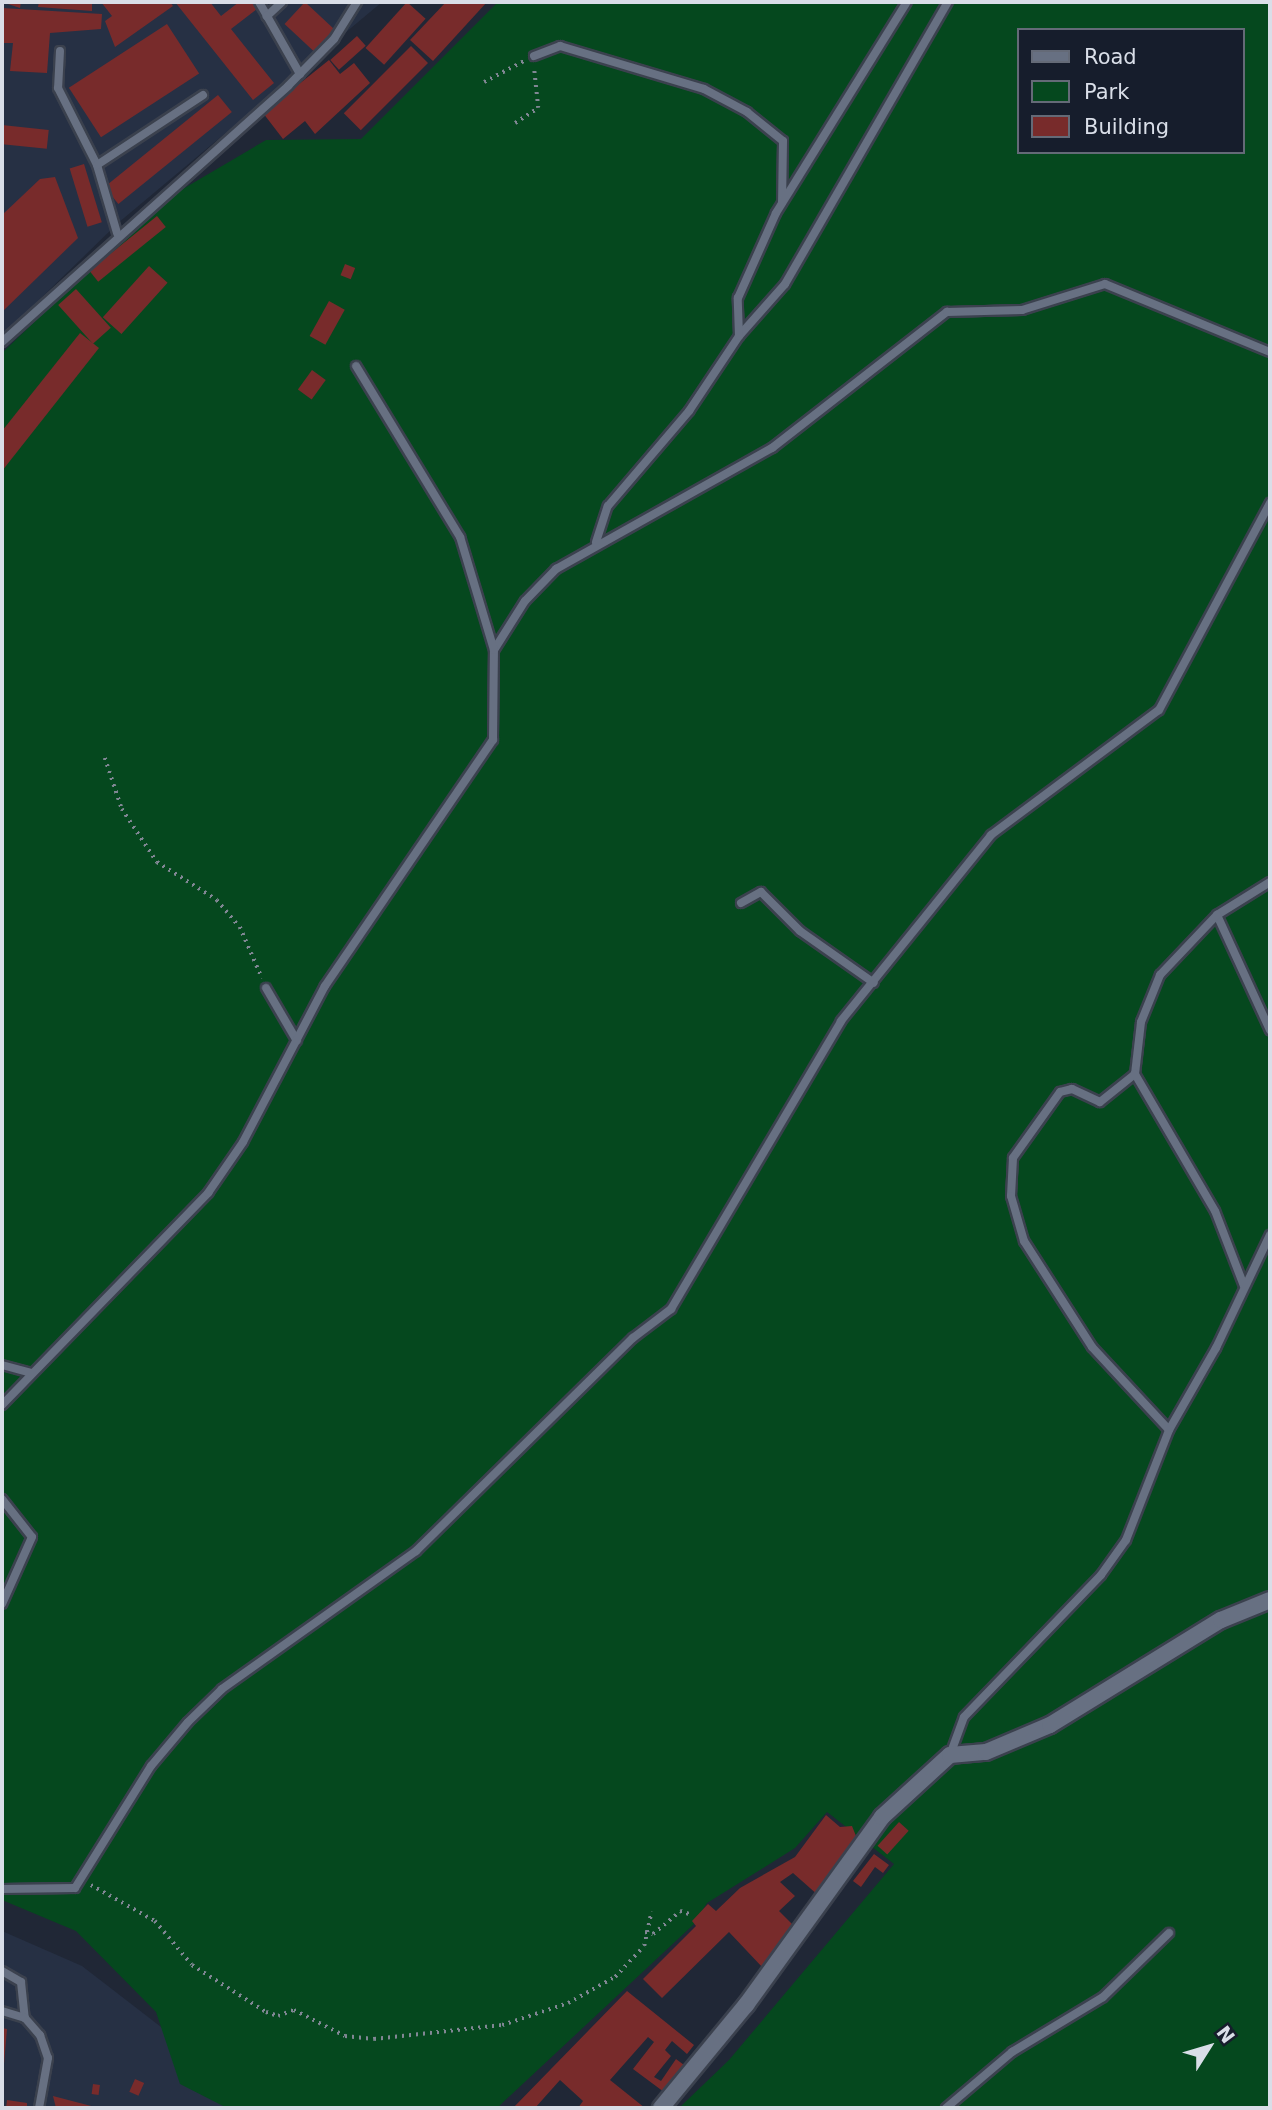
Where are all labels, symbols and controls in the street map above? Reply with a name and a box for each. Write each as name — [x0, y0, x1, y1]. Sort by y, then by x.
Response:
legend — [1016, 28, 1244, 154]
text: Road — [1084, 45, 1137, 69]
text: Park — [1084, 80, 1129, 104]
text: Building — [1084, 115, 1169, 139]
north arrow — [1174, 2012, 1244, 2082]
text: N — [1212, 2021, 1239, 2047]

